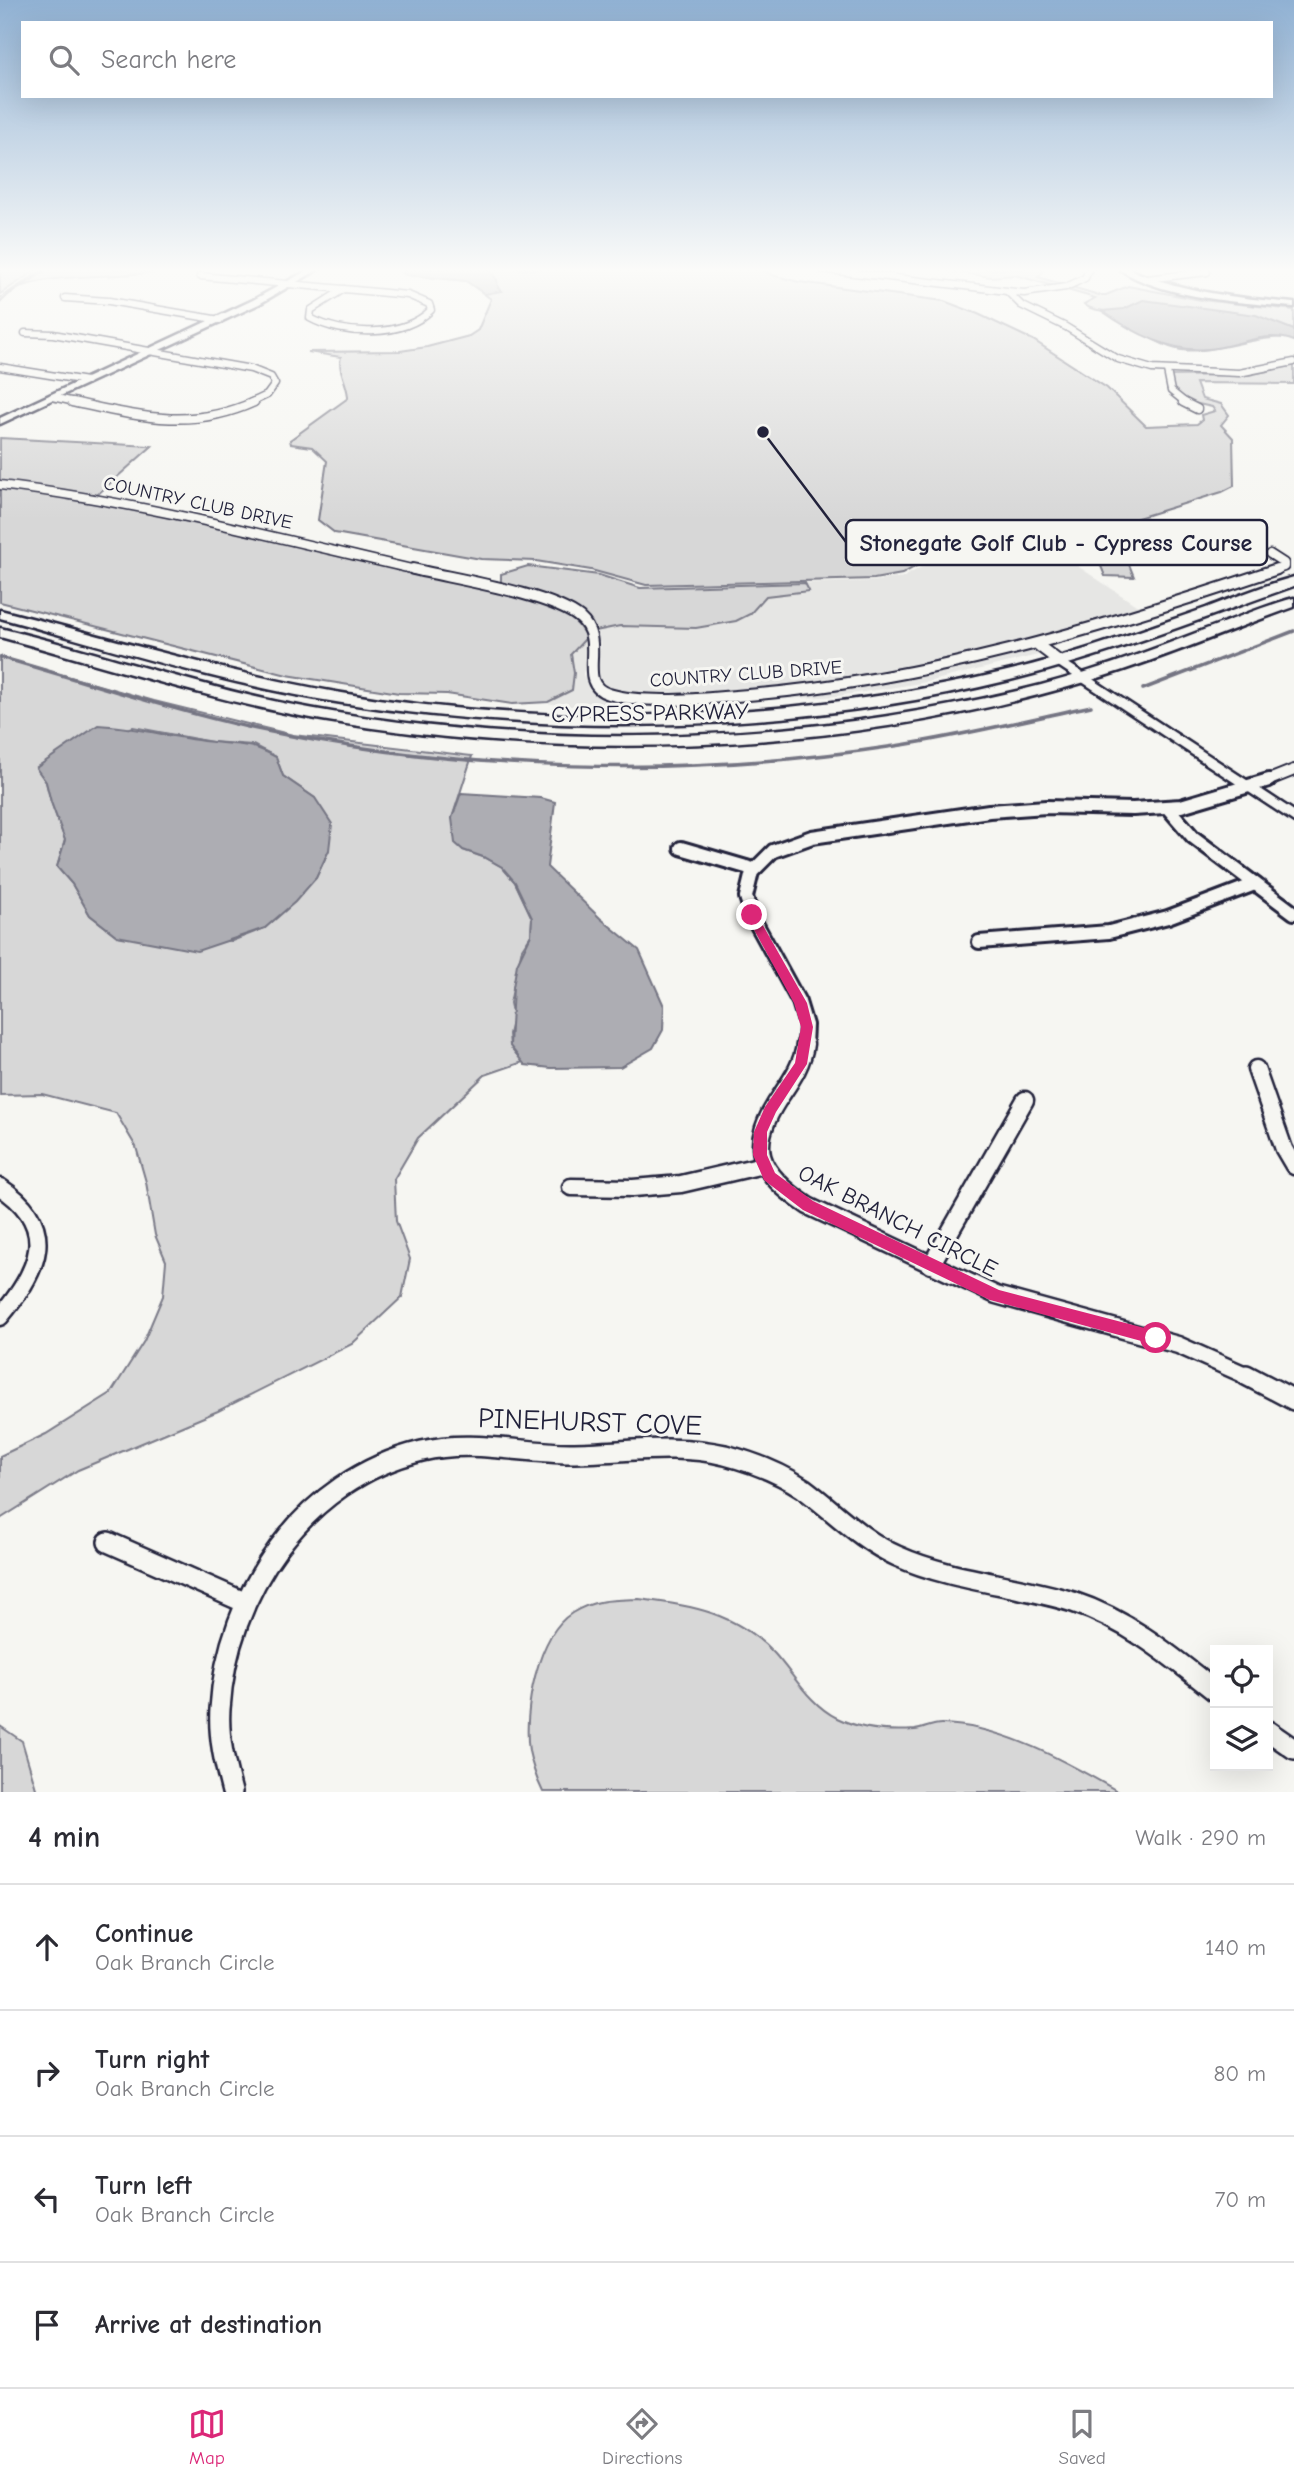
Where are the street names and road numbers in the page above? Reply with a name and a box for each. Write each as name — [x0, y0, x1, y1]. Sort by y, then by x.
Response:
street label: COUNTRY CLUB DRIVE — [102, 472, 294, 534]
street label: COUNTRY CLUB DRIVE — [649, 656, 843, 692]
street label: CYPRESS PARKWAY — [551, 698, 749, 728]
street label: OAK BRANCH CIRCLE — [794, 1159, 1002, 1283]
street label: PINEHURST COVE — [477, 1402, 703, 1442]

